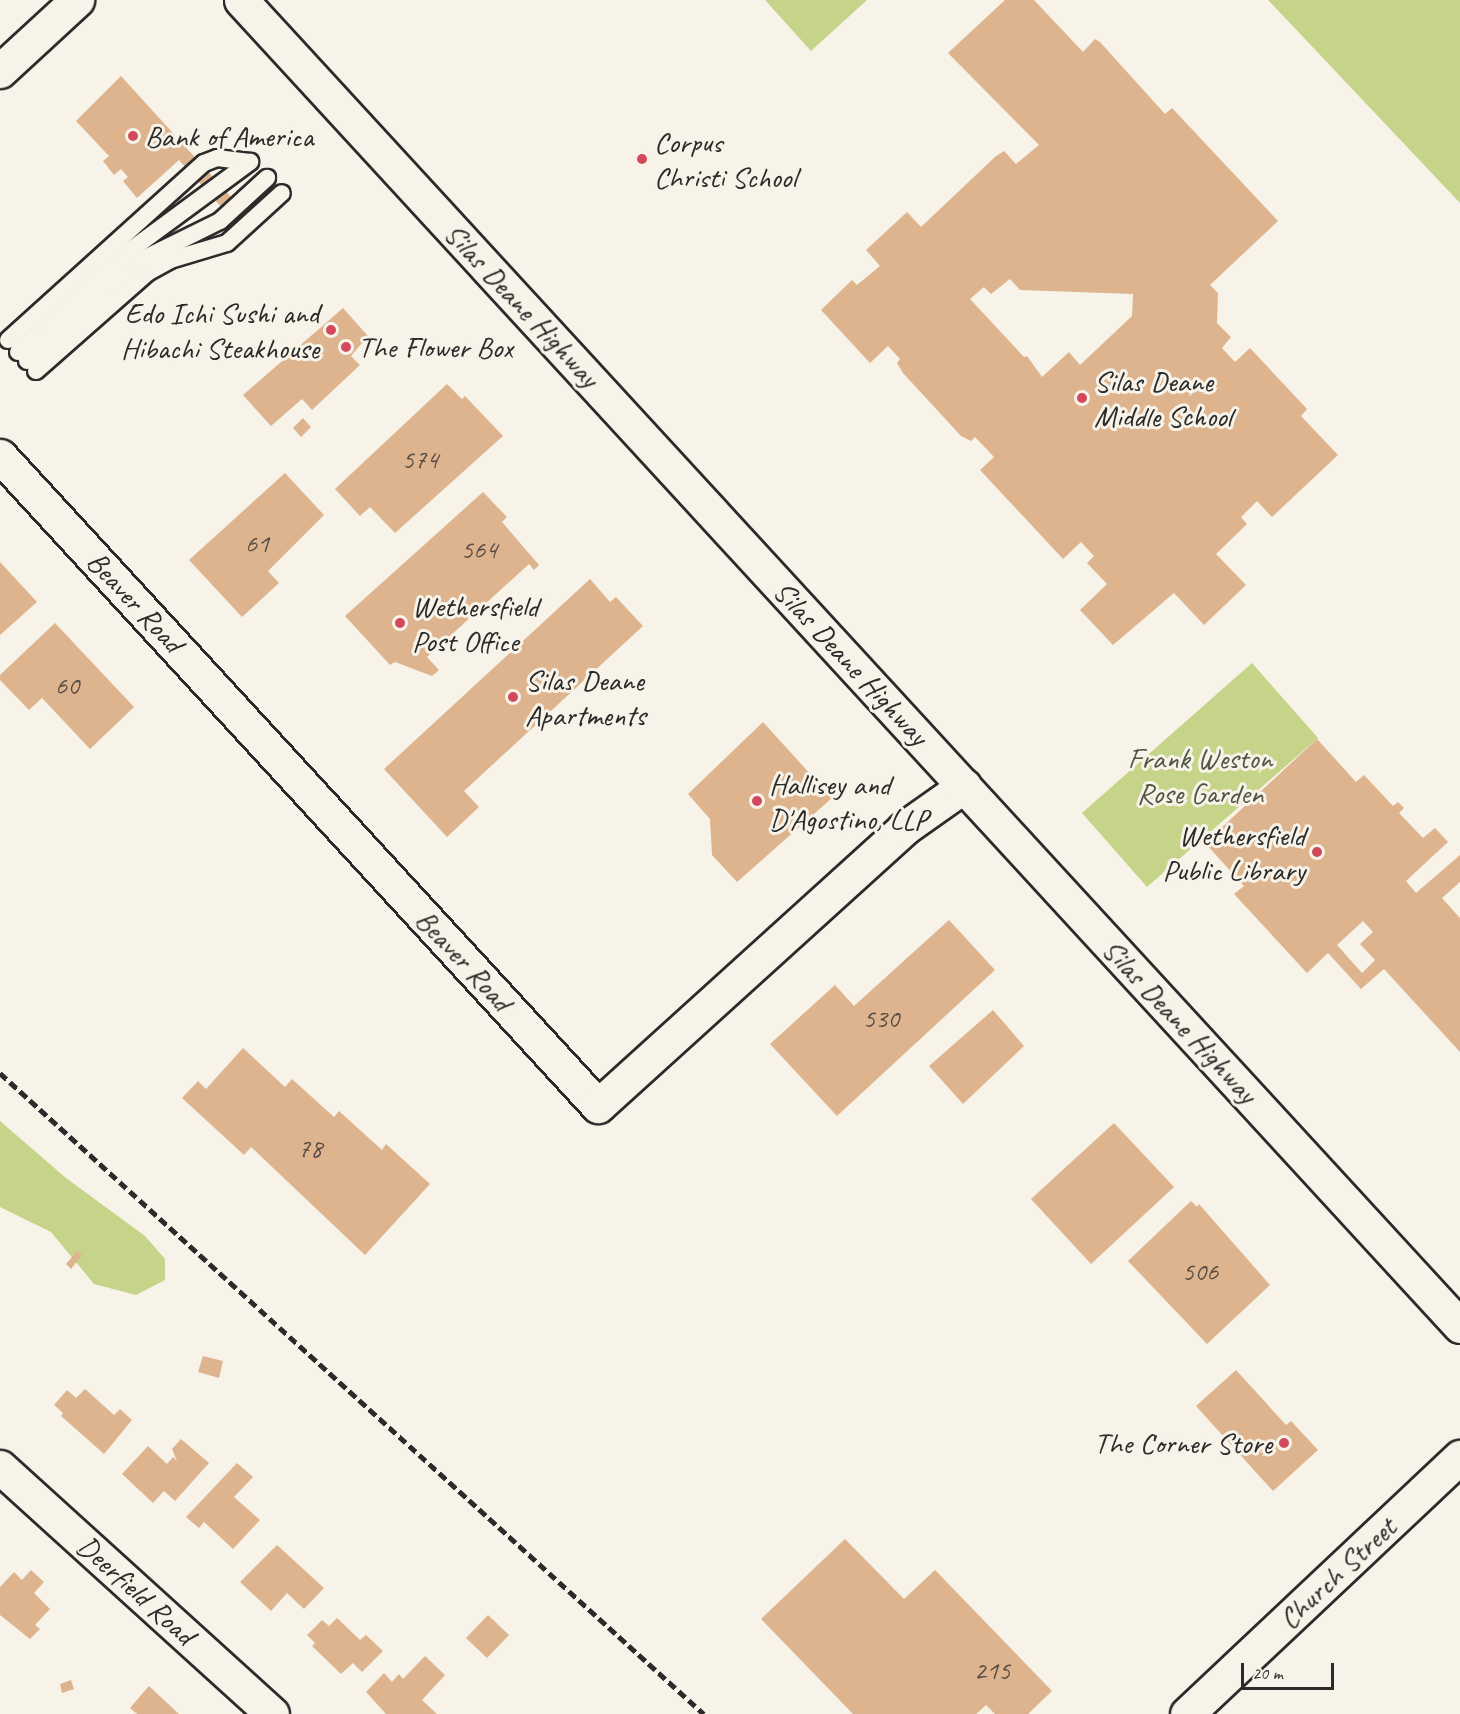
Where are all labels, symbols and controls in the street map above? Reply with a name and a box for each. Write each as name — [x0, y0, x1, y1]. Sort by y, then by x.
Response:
place label: Bank of America — [145, 118, 314, 154]
place label: Corpus Christi School — [654, 124, 796, 195]
marker: Bank of America — [126, 129, 140, 143]
marker: Corpus Christi School — [635, 152, 649, 166]
street label: Silas Deane Highway — [437, 216, 607, 394]
place label: Edo Ichi Sushi and Hibachi Steakhouse — [121, 295, 319, 366]
marker: Edo Ichi Sushi and Hibachi Steakhouse — [324, 323, 338, 337]
place label: The Flower Box — [358, 329, 513, 365]
marker: The Flower Box — [339, 340, 353, 354]
place label: Silas Deane Middle School — [1094, 363, 1232, 434]
marker: Silas Deane Middle School — [1075, 391, 1089, 405]
house number: 574 — [402, 444, 438, 476]
house number: 61 — [245, 528, 269, 560]
house number: 564 — [461, 534, 497, 566]
street label: Beaver Road — [79, 544, 191, 660]
street label: Silas Deane Highway — [766, 574, 936, 752]
place label: Wethersfield Post Office — [412, 588, 538, 658]
marker: Wethersfield Post Office — [393, 616, 407, 630]
place label: Silas Deane Apartments — [525, 662, 645, 732]
house number: 60 — [55, 670, 79, 702]
marker: Silas Deane Apartments — [506, 690, 520, 704]
park label: Frank Weston Rose Garden — [1128, 740, 1272, 810]
place label: Hallisey and D'Agostino, LLP — [769, 766, 928, 836]
marker: Hallisey and D'Agostino, LLP — [750, 794, 764, 808]
place label: Wethersfield Public Library — [1163, 817, 1305, 888]
marker: Wethersfield Public Library — [1310, 845, 1324, 859]
street label: Beaver Road — [408, 902, 520, 1018]
street label: Silas Deane Highway — [1095, 932, 1265, 1110]
house number: 530 — [863, 1003, 899, 1035]
house number: 78 — [298, 1133, 322, 1165]
house number: 506 — [1182, 1256, 1218, 1288]
place label: The Corner Store — [1094, 1425, 1272, 1461]
marker: The Corner Store — [1277, 1436, 1291, 1450]
street label: Church Street — [1271, 1509, 1403, 1637]
street label: Deerfield Road — [70, 1528, 202, 1652]
scale bar — [1244, 1651, 1337, 1689]
house number: 215 — [974, 1655, 1010, 1687]
text: 20 m — [1252, 1662, 1283, 1684]

